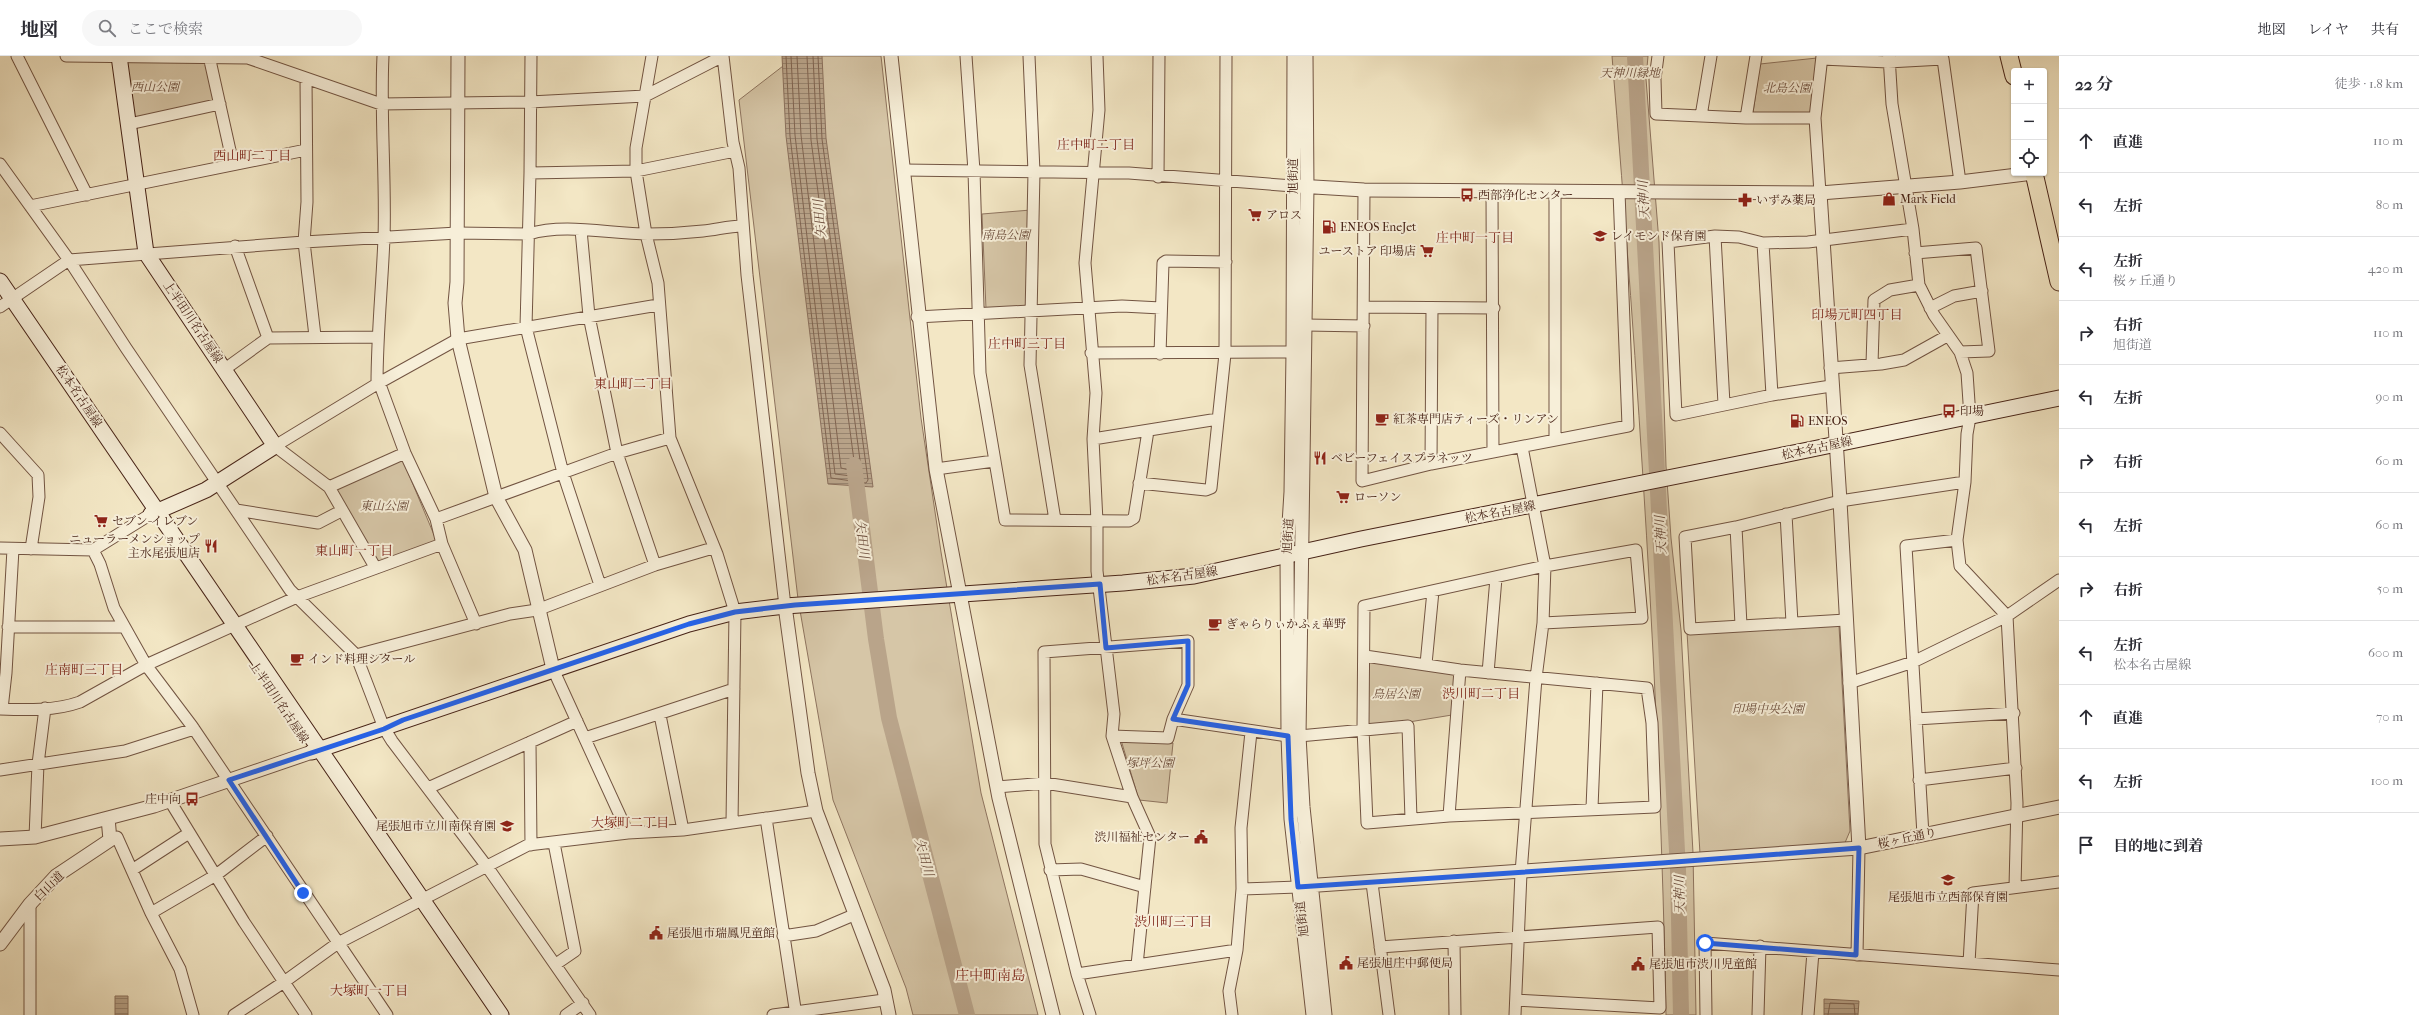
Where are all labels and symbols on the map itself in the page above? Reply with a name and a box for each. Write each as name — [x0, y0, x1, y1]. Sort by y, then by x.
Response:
park label: 天神川緑地 — [1600, 66, 1662, 80]
park label: 西山公園 — [131, 80, 181, 94]
park label: 北島公園 — [1763, 81, 1813, 95]
district label: 庄中町二丁目 — [1057, 137, 1135, 152]
district label: 西山町二丁目 — [213, 148, 291, 163]
street label: 旭街道 — [1286, 158, 1300, 194]
water label: 天神川 — [1635, 178, 1652, 220]
bus stop icon: 西部浄化センター — [1459, 187, 1475, 203]
place label: 西部浄化センター — [1478, 188, 1574, 202]
shop icon: Mark Field — [1881, 191, 1897, 207]
pharmacy icon: いずみ薬局 — [1737, 192, 1753, 208]
place label: Mark Field — [1900, 192, 1956, 206]
place label: いずみ薬局 — [1756, 193, 1816, 207]
water label: 矢田川 — [810, 197, 829, 239]
supermarket icon: アロス — [1247, 207, 1263, 223]
place label: アロス — [1266, 208, 1302, 222]
fuel station icon: ENEOS EneJet — [1321, 219, 1337, 235]
place label: ENEOS EneJet — [1340, 220, 1417, 234]
park label: 南島公園 — [982, 228, 1032, 242]
school or university icon: レイモンド保育園 — [1592, 228, 1608, 244]
place label: レイモンド保育園 — [1611, 229, 1706, 243]
district label: 庄中町一丁目 — [1436, 230, 1514, 245]
supermarket icon: ユーストア 印場店 — [1419, 243, 1435, 259]
place label: ユーストア 印場店 — [1318, 244, 1416, 258]
street label: 上半田川名古屋線 — [160, 278, 226, 366]
district label: 印場元町四丁目 — [1811, 307, 1903, 322]
district label: 庄中町三丁目 — [988, 336, 1066, 351]
street label: 松本名古屋線 — [53, 362, 105, 430]
district label: 東山町二丁目 — [594, 376, 672, 391]
bus stop icon: 印場 — [1941, 403, 1957, 419]
place label: 印場 — [1960, 404, 1984, 418]
cafe icon: 紅茶専門店ティーズ・リンアン — [1374, 411, 1390, 427]
place label: 紅茶専門店ティーズ・リンアン — [1393, 412, 1559, 426]
fuel station icon: ENEOS — [1789, 413, 1805, 429]
place label: ENEOS — [1808, 414, 1847, 428]
street label: 松本名古屋線 — [1780, 434, 1854, 462]
restaurant icon: ベビーフェイスプラネッツ — [1312, 450, 1328, 466]
place label: ベビーフェイスプラネッツ — [1331, 451, 1473, 465]
supermarket icon: ローソン — [1335, 489, 1351, 505]
place label: ローソン — [1354, 490, 1402, 504]
street label: 松本名古屋線 — [1463, 498, 1537, 526]
park label: 東山公園 — [360, 499, 410, 513]
supermarket icon: セブン-イレブン — [93, 513, 109, 529]
water label: 天神川 — [1652, 513, 1669, 555]
place label: セブン-イレブン — [112, 514, 198, 528]
street label: 旭街道 — [1280, 518, 1296, 554]
water label: 矢田川 — [853, 519, 873, 561]
place label: ニューラーメンショップ 主水尾張旭店 — [69, 532, 200, 560]
restaurant icon: ニューラーメンショップ 主水尾張旭店 — [203, 538, 219, 554]
district label: 東山町一丁目 — [315, 543, 393, 558]
street label: 松本名古屋線 — [1145, 564, 1219, 588]
cafe icon: ぎゃらりぃかふぇ華野 — [1207, 616, 1223, 632]
place label: ぎゃらりぃかふぇ華野 — [1226, 617, 1346, 631]
cafe icon: インド料理シタール — [289, 651, 305, 667]
place label: インド料理シタール — [308, 652, 415, 666]
street label: 上半田川名古屋線 — [246, 658, 312, 746]
district label: 庄南町三丁目 — [45, 662, 123, 677]
district label: 渋川町二丁目 — [1442, 686, 1520, 701]
park label: 鳥居公園 — [1372, 687, 1422, 701]
park label: 印場中央公園 — [1732, 702, 1806, 716]
park label: 塚坪公園 — [1126, 756, 1176, 770]
bus stop icon: 庄中向 — [184, 791, 200, 807]
place label: 庄中向 — [145, 792, 181, 806]
district label: 大塚町二丁目 — [591, 815, 669, 830]
school or university icon: 尾張旭市立川南保育園 — [499, 818, 515, 834]
place label: 尾張旭市立川南保育園 — [376, 819, 496, 833]
street label: 桜ヶ丘通り — [1876, 825, 1938, 851]
public building icon: 渋川福祉センター — [1193, 829, 1209, 845]
place label: 渋川福祉センター — [1094, 830, 1190, 844]
water label: 矢田川 — [912, 836, 937, 880]
street label: 白山道 — [31, 868, 67, 904]
school or university icon: 尾張旭市立西部保育園 — [1940, 872, 1956, 888]
water label: 天神川 — [1672, 873, 1687, 915]
route end — [294, 884, 312, 902]
place label: 尾張旭市立西部保育園 — [1888, 890, 2008, 904]
street label: 旭街道 — [1293, 900, 1311, 938]
district label: 渋川町三丁目 — [1134, 914, 1212, 929]
public building icon: 尾張旭市瑞鳳児童館 — [648, 925, 664, 941]
place label: 尾張旭市瑞鳳児童館 — [667, 926, 775, 940]
route start — [1696, 934, 1714, 952]
public building icon: 尾張旭庄中郵便局 — [1338, 955, 1354, 971]
place label: 尾張旭庄中郵便局 — [1357, 956, 1453, 970]
public building icon: 尾張旭市渋川児童館 — [1630, 956, 1646, 972]
place label: 尾張旭市渋川児童館 — [1649, 957, 1757, 971]
district label: 庄中町南島 — [955, 967, 1025, 984]
district label: 大塚町一丁目 — [330, 983, 408, 998]

